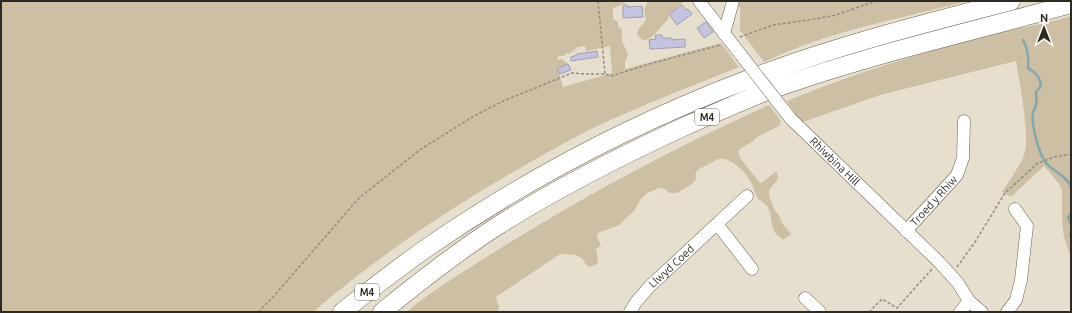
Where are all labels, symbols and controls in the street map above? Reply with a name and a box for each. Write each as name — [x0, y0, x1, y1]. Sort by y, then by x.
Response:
north arrow — [1024, 8, 1064, 48]
text: N — [1040, 12, 1048, 24]
road number: M4 — [695, 109, 719, 125]
street label: Rhiwbina Hill — [808, 135, 862, 188]
street label: Troed y Rhiw — [908, 173, 960, 228]
street label: Llwyd Coed — [646, 242, 696, 290]
road number: M4 — [355, 284, 379, 300]

